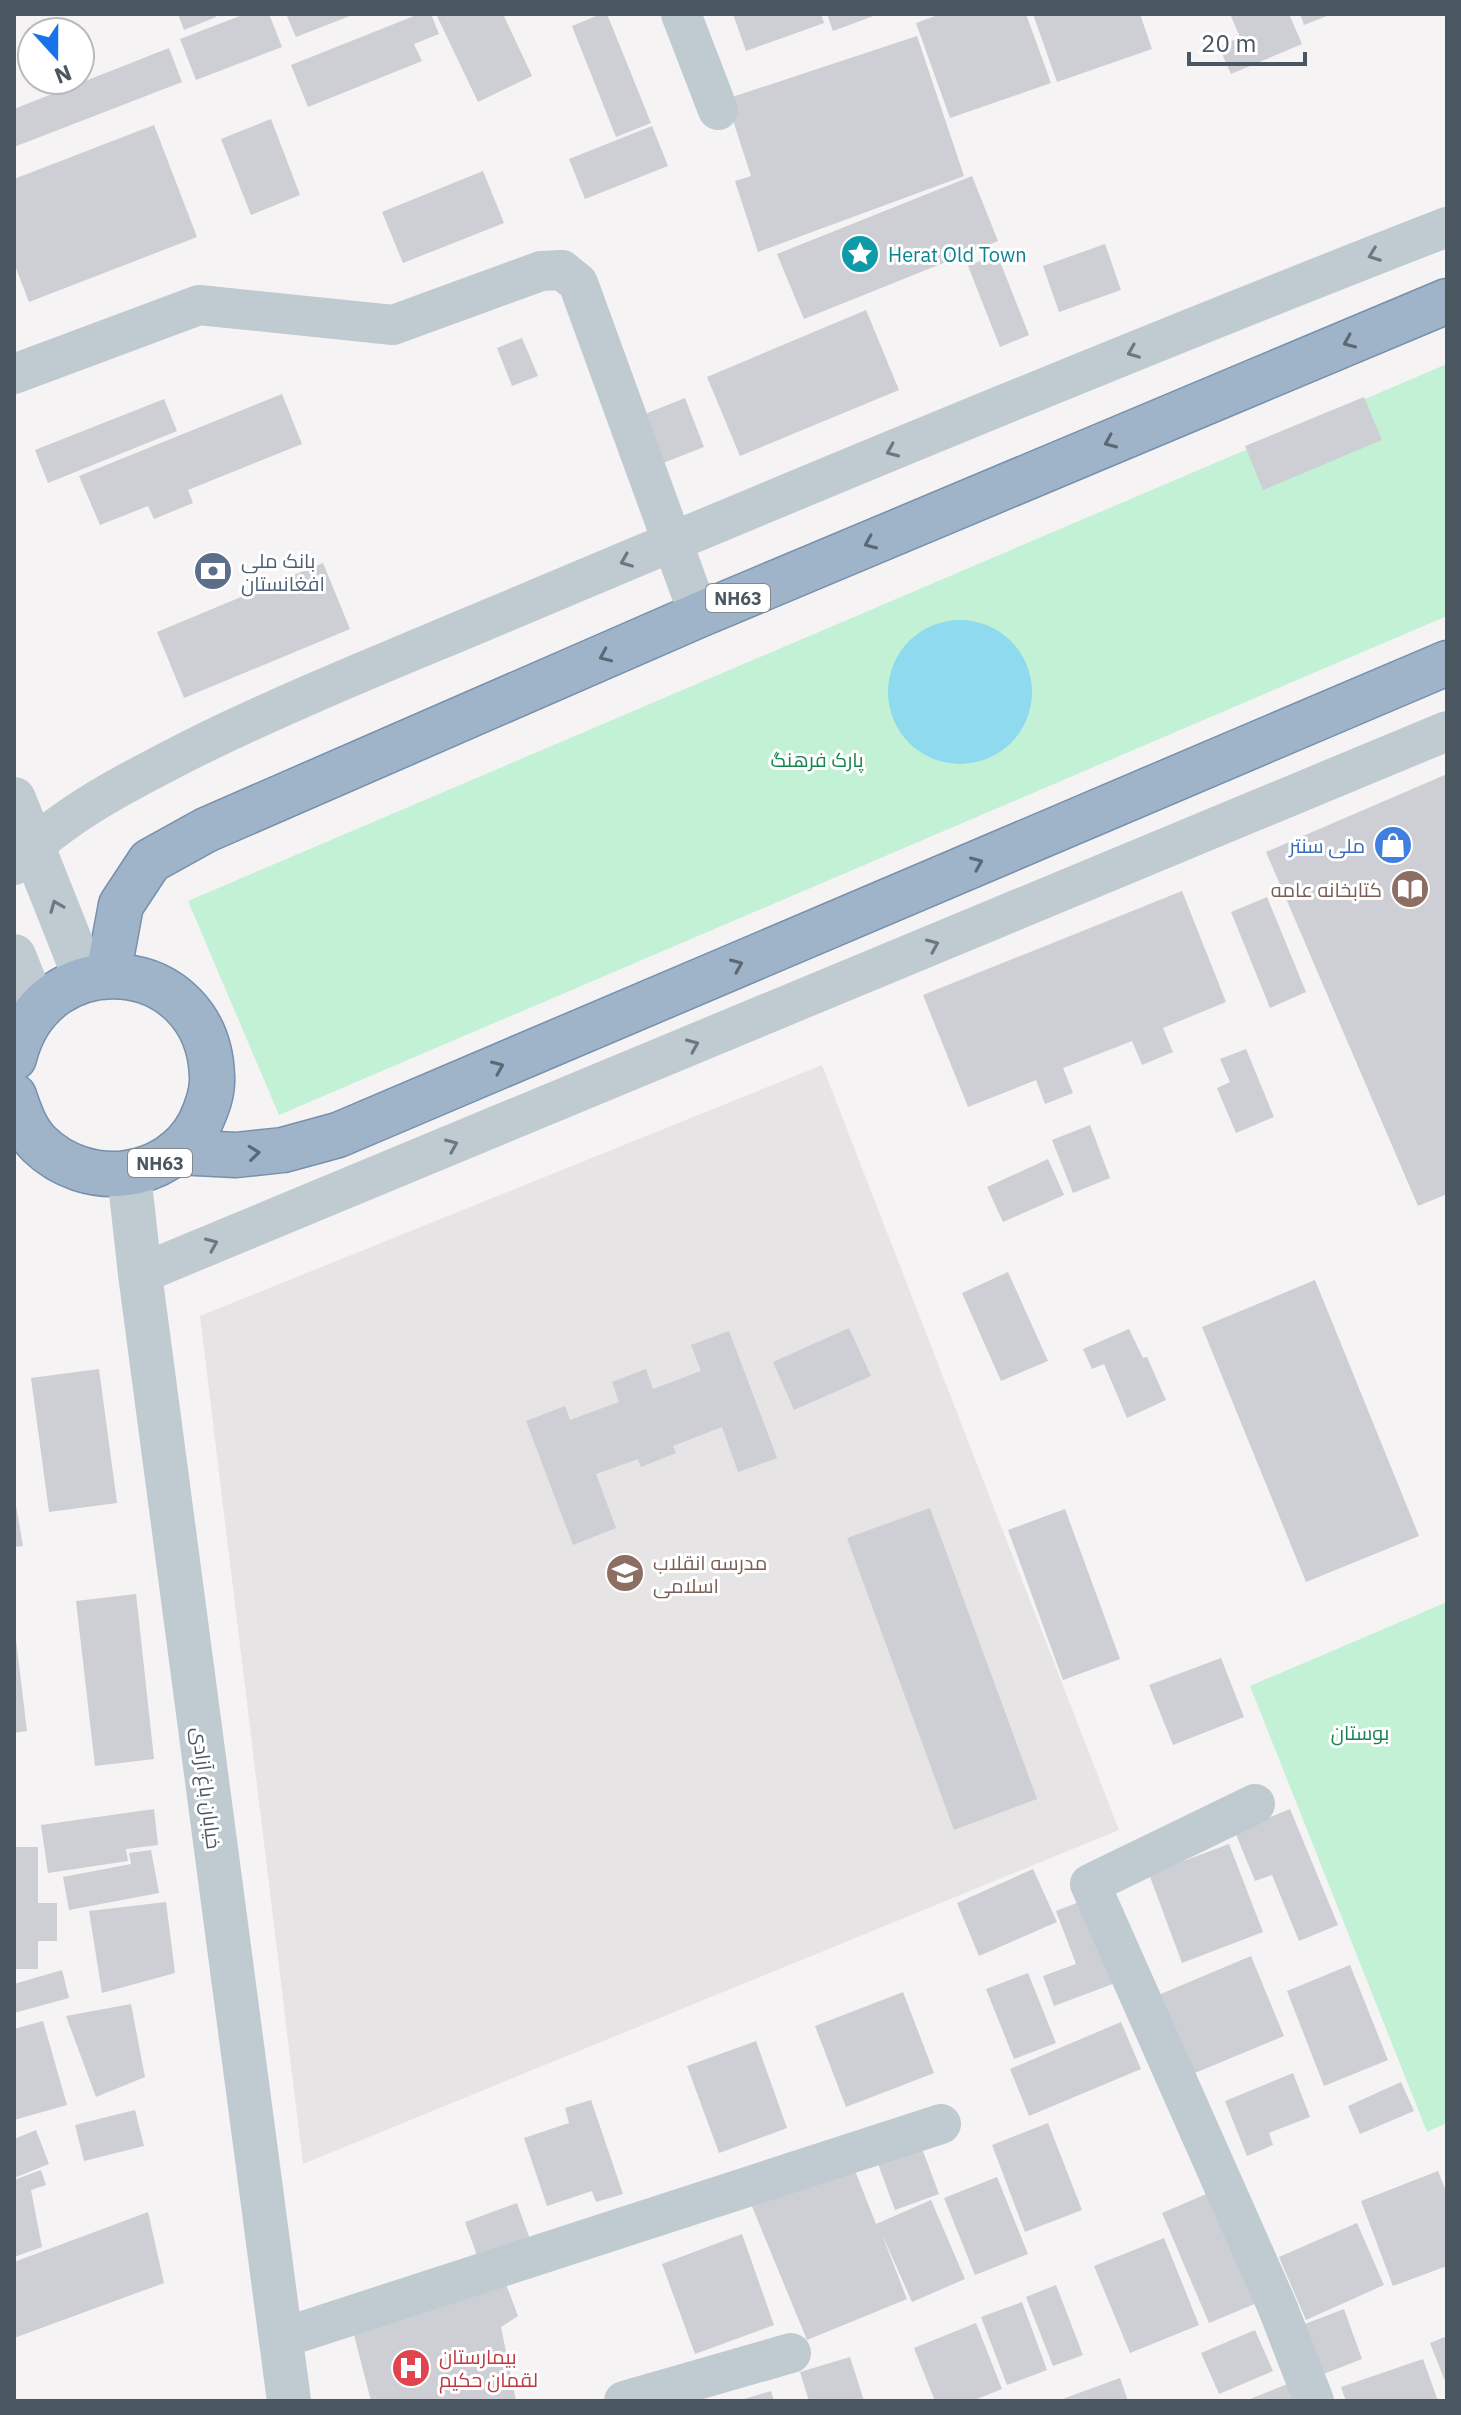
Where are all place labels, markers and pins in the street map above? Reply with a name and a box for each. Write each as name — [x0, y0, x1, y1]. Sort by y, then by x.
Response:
place icon: Herat Old Town — [839, 233, 881, 275]
place label: Herat Old Town — [888, 241, 1027, 268]
place label: بانک ملی افغانستان — [241, 547, 325, 597]
bank icon: بانک ملی افغانستان — [192, 550, 234, 592]
shop icon: ملی سنتر — [1372, 824, 1414, 866]
place label: ملی سنتر — [1288, 832, 1365, 859]
library icon: کتابخانه عامه — [1389, 868, 1431, 910]
place label: کتابخانه عامه — [1271, 876, 1382, 903]
place label: مدرسه انقلاب اسلامی — [653, 1549, 767, 1599]
school or university icon: مدرسه انقلاب اسلامی — [604, 1552, 646, 1594]
place label: بیمارستان لقمان حکیم — [439, 2343, 538, 2394]
hospital icon: بیمارستان لقمان حکیم — [390, 2347, 432, 2389]

